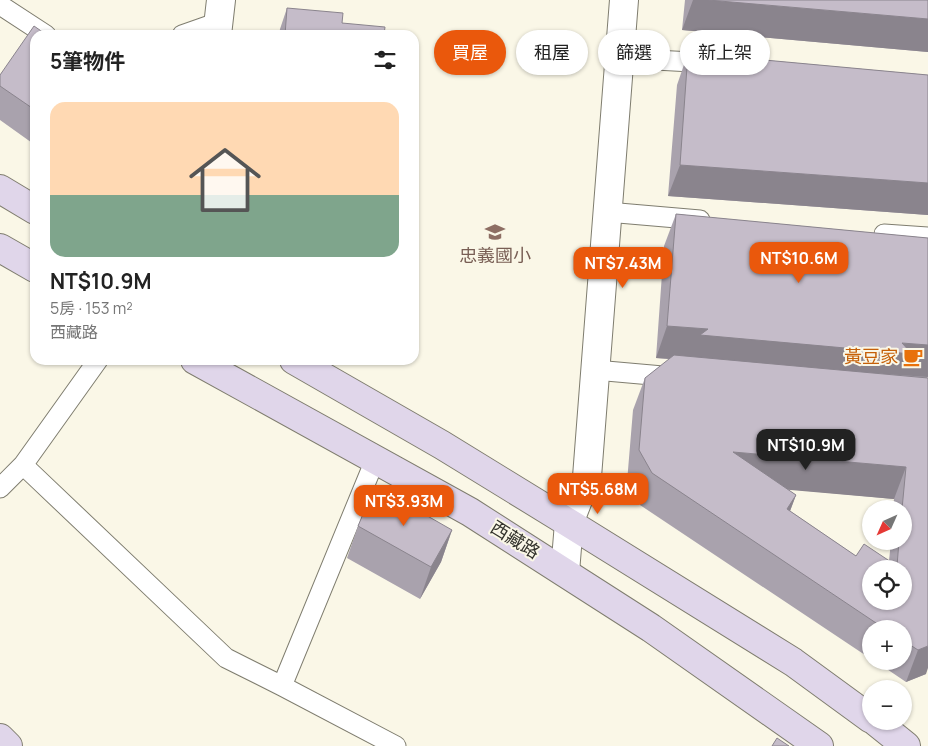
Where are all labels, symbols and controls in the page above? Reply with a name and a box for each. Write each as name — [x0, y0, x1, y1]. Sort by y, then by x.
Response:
chip: 買屋 — [434, 30, 506, 75]
chip: 租屋 — [516, 30, 588, 75]
chip: 篩選 — [598, 30, 670, 75]
chip: 新上架 — [680, 30, 770, 75]
icon: filters — [371, 46, 399, 74]
text: 5筆物件 — [50, 47, 125, 75]
icon: home — [180, 135, 270, 225]
school or university icon: 忠義國小 — [484, 221, 506, 243]
pin: NT$10.6M — [747, 242, 851, 284]
place label: 忠義國小 — [459, 243, 531, 267]
pin: NT$7.43M — [571, 246, 675, 289]
text: NT$10.6M — [760, 247, 838, 269]
text: NT$7.43M — [584, 252, 662, 274]
text: NT$10.9M — [50, 267, 151, 295]
text: 5房 · 153 m² — [50, 297, 133, 319]
text: 西藏路 — [50, 321, 98, 343]
place label: 黃豆家 — [844, 344, 898, 368]
cafe icon: 黃豆家 — [902, 346, 924, 368]
pin: NT$10.9M — [754, 428, 858, 471]
text: NT$10.9M — [767, 434, 845, 456]
pin: NT$5.68M — [546, 472, 650, 515]
text: NT$5.68M — [559, 478, 637, 500]
pin: NT$3.93M — [352, 484, 456, 527]
text: NT$3.93M — [365, 490, 443, 512]
north arrow — [862, 500, 912, 550]
map controls — [862, 500, 912, 730]
street label: 西藏路 — [486, 515, 545, 564]
button: locate — [862, 560, 912, 610]
button: + — [862, 620, 912, 670]
button: − — [862, 680, 912, 730]

